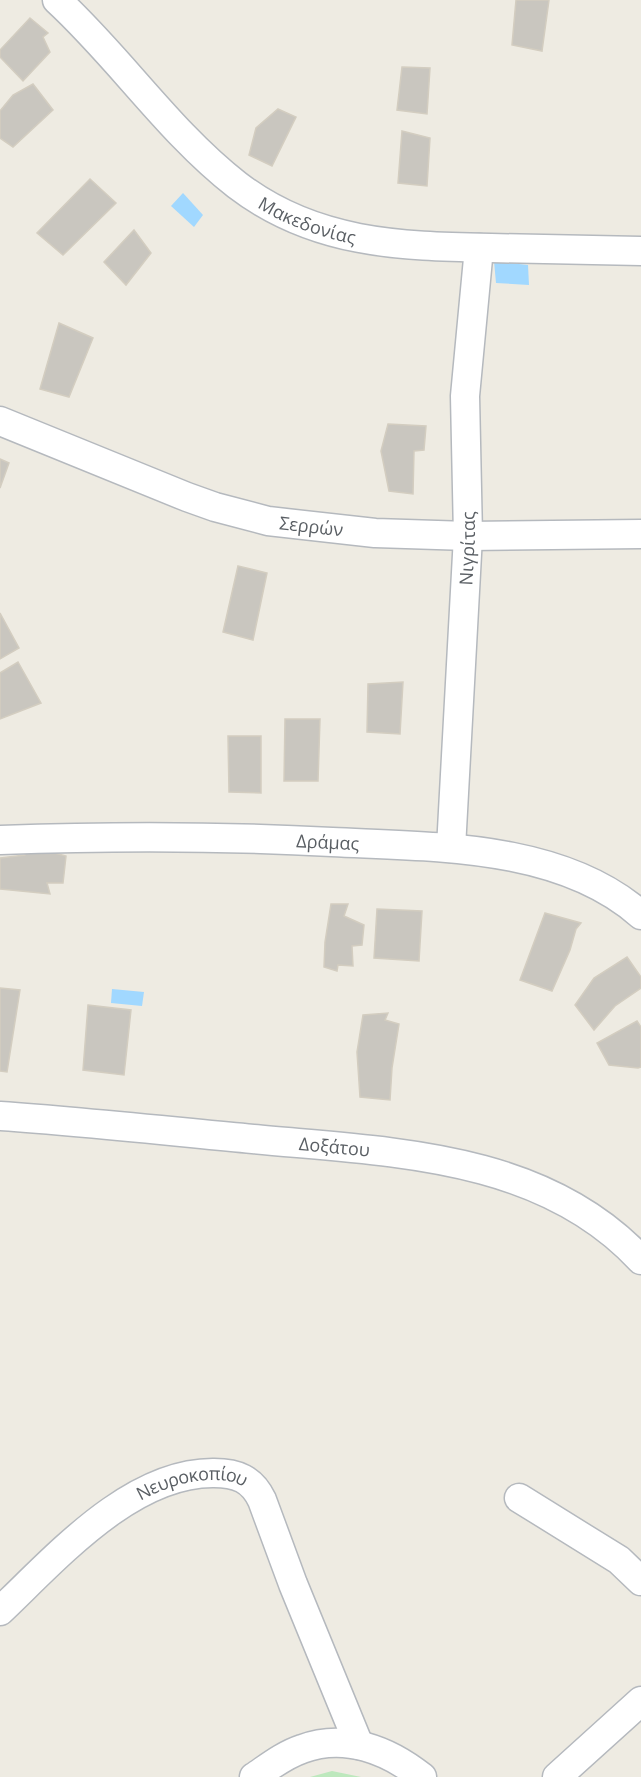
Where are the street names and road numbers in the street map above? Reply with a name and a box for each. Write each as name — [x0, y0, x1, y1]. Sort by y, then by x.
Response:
street label: Μακεδονίας — [254, 191, 358, 249]
street label: Σερρών — [278, 510, 345, 541]
street label: Νιγρίτας — [453, 511, 480, 586]
street label: Δράμας — [296, 828, 360, 855]
street label: Δοξάτου — [298, 1131, 371, 1162]
street label: Νευροκοπίου — [132, 1461, 252, 1505]

